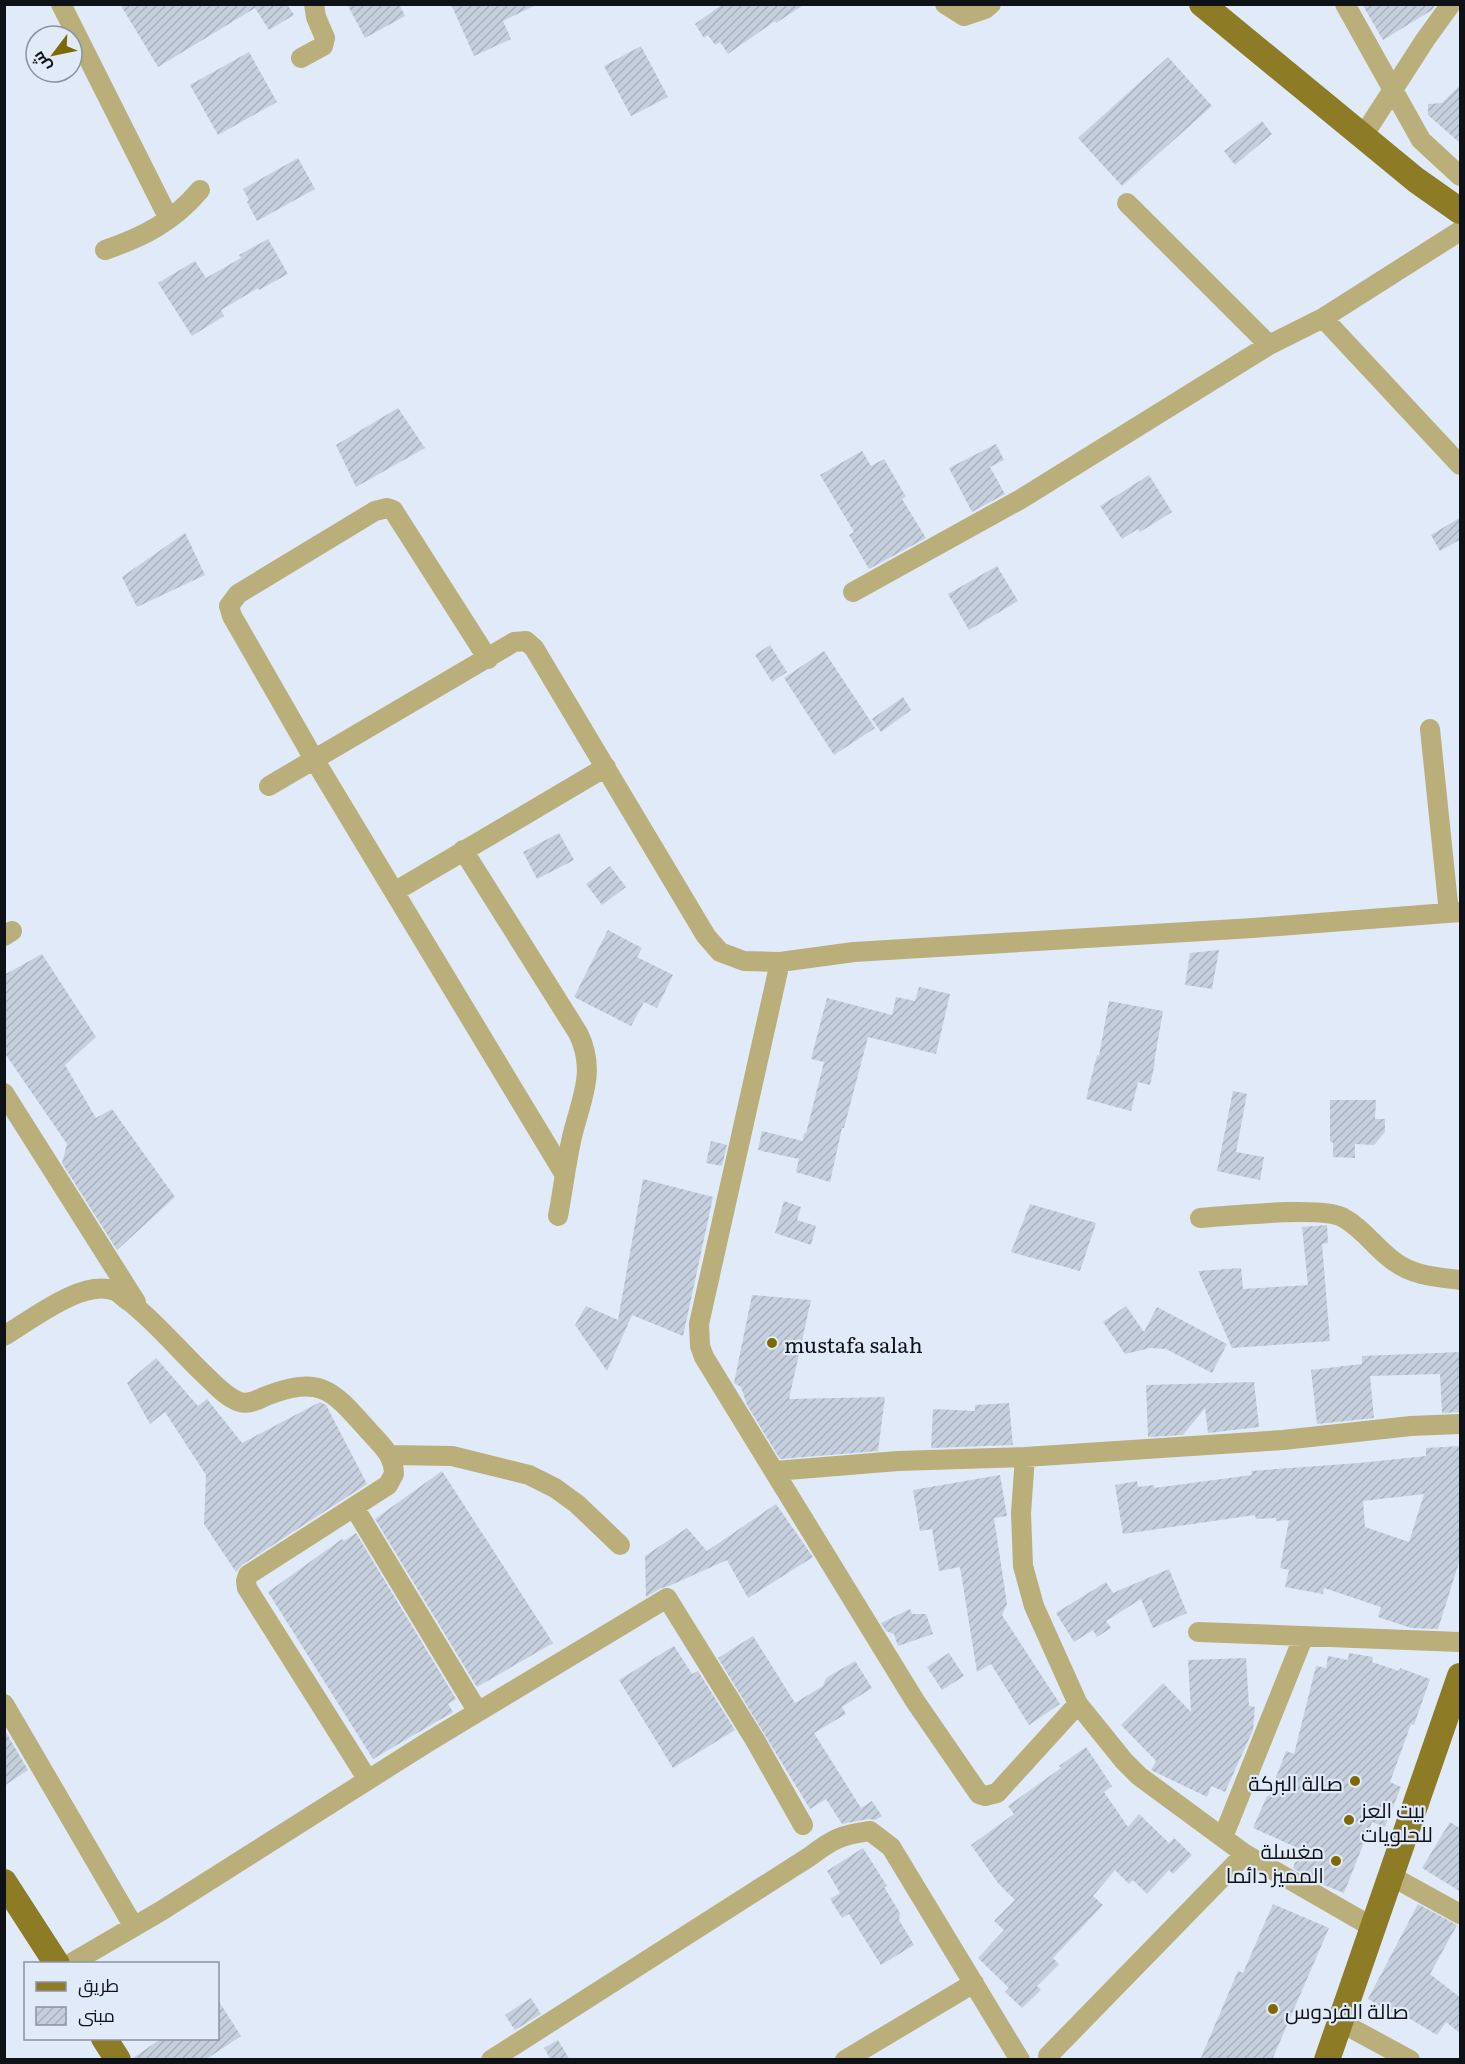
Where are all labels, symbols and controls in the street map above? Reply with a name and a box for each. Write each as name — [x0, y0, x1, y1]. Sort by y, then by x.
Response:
north arrow — [24, 24, 84, 84]
text: ش — [25, 47, 56, 78]
place label: mustafa salah — [784, 1328, 923, 1359]
marker: mustafa salah — [765, 1336, 779, 1350]
place label: صالة البركة — [1248, 1766, 1343, 1797]
marker: صالة البركة — [1348, 1774, 1362, 1788]
place label: بيت العز للحلويات — [1360, 1793, 1433, 1848]
marker: بيت العز للحلويات — [1342, 1813, 1356, 1827]
place label: مغسلة المميز دائما — [1226, 1834, 1324, 1889]
marker: مغسلة المميز دائما — [1329, 1854, 1343, 1868]
legend — [24, 1962, 219, 2040]
text: طريق — [78, 1971, 119, 1998]
place label: صالة الفردوس — [1285, 1994, 1409, 2025]
text: مبنى — [78, 2001, 115, 2028]
marker: صالة الفردوس — [1266, 2002, 1280, 2016]

